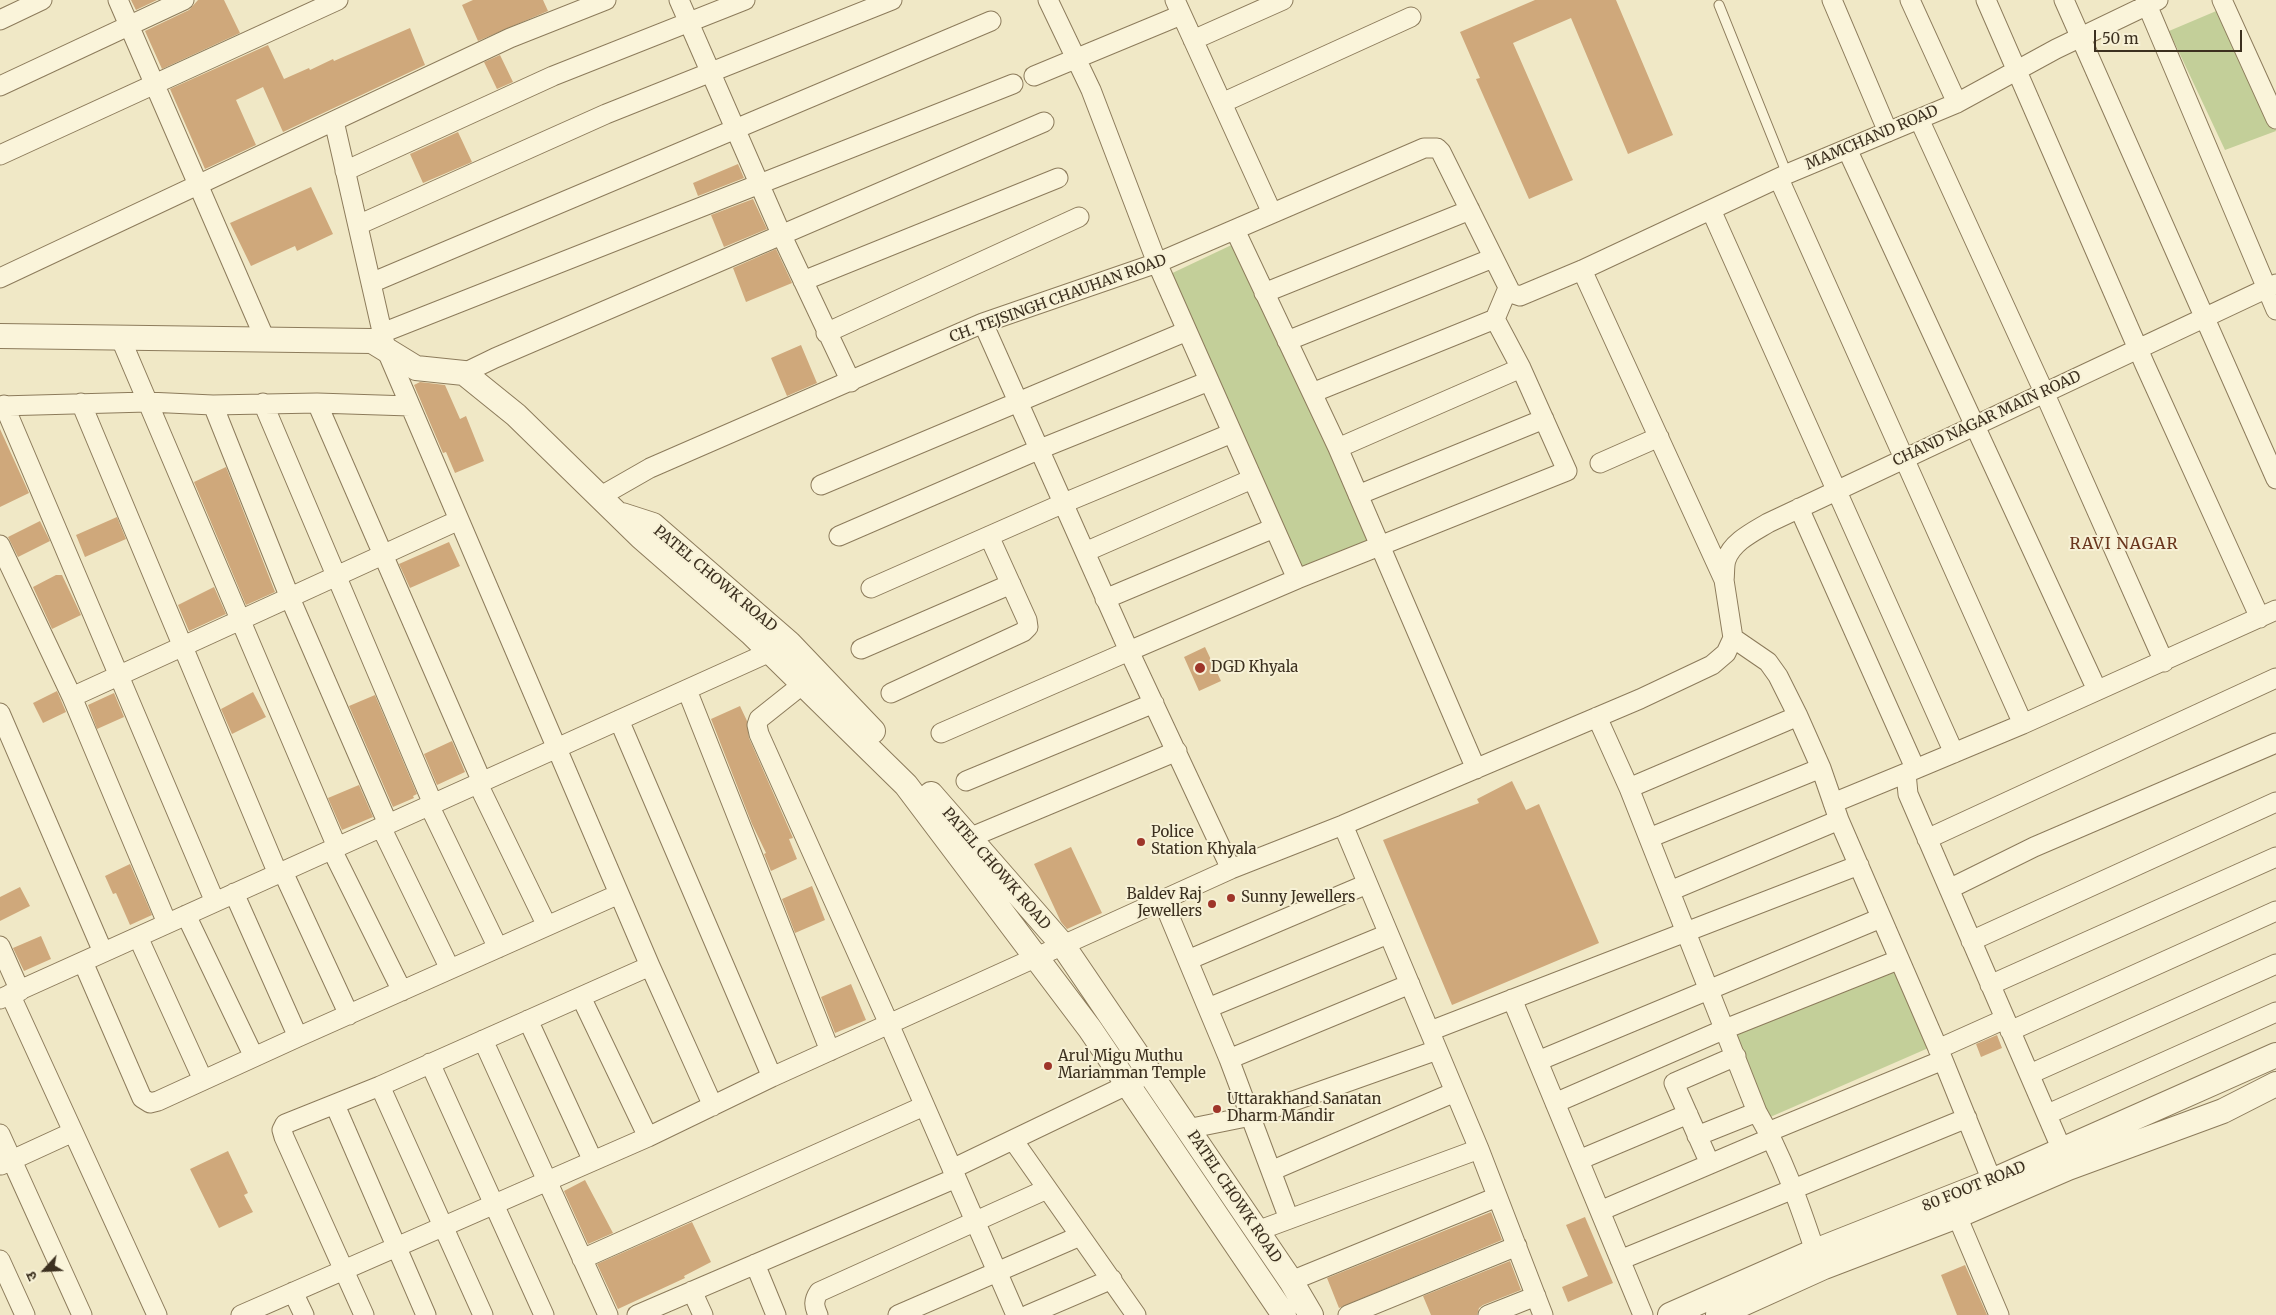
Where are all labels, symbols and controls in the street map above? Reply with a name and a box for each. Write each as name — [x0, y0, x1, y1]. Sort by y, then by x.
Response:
scale bar — [2096, 20, 2244, 52]
text: 50 m — [2102, 29, 2139, 48]
street label: MAMCHAND ROAD — [1803, 102, 1941, 174]
street label: CH. TEJSINGH CHAUHAN ROAD — [947, 251, 1169, 347]
street label: CHAND NAGAR MAIN ROAD — [1890, 367, 2084, 471]
street label: PATEL CHOWK ROAD — [650, 522, 780, 636]
district label: RAVI NAGAR — [2068, 534, 2180, 554]
place label: DGD Khyala — [1211, 659, 1298, 677]
marker: DGD Khyala — [1193, 661, 1207, 675]
street label: PATEL CHOWK ROAD — [938, 804, 1054, 934]
place label: Police Station Khyala — [1151, 824, 1256, 859]
marker: Police Station Khyala — [1135, 836, 1147, 848]
place label: Baldev Raj Jewellers — [1127, 886, 1202, 921]
place label: Sunny Jewellers — [1241, 889, 1355, 907]
marker: Sunny Jewellers — [1225, 892, 1237, 904]
marker: Baldev Raj Jewellers — [1206, 898, 1218, 910]
place label: Arul Migu Muthu Mariamman Temple — [1058, 1048, 1206, 1083]
marker: Arul Migu Muthu Mariamman Temple — [1042, 1060, 1054, 1072]
place label: Uttarakhand Sanatan Dharm Mandir — [1227, 1091, 1381, 1126]
marker: Uttarakhand Sanatan Dharm Mandir — [1211, 1103, 1223, 1115]
street label: PATEL CHOWK ROAD — [1183, 1127, 1285, 1267]
street label: 80 FOOT ROAD — [1920, 1158, 2028, 1216]
north arrow — [20, 1245, 70, 1295]
text: उ — [22, 1269, 41, 1284]

